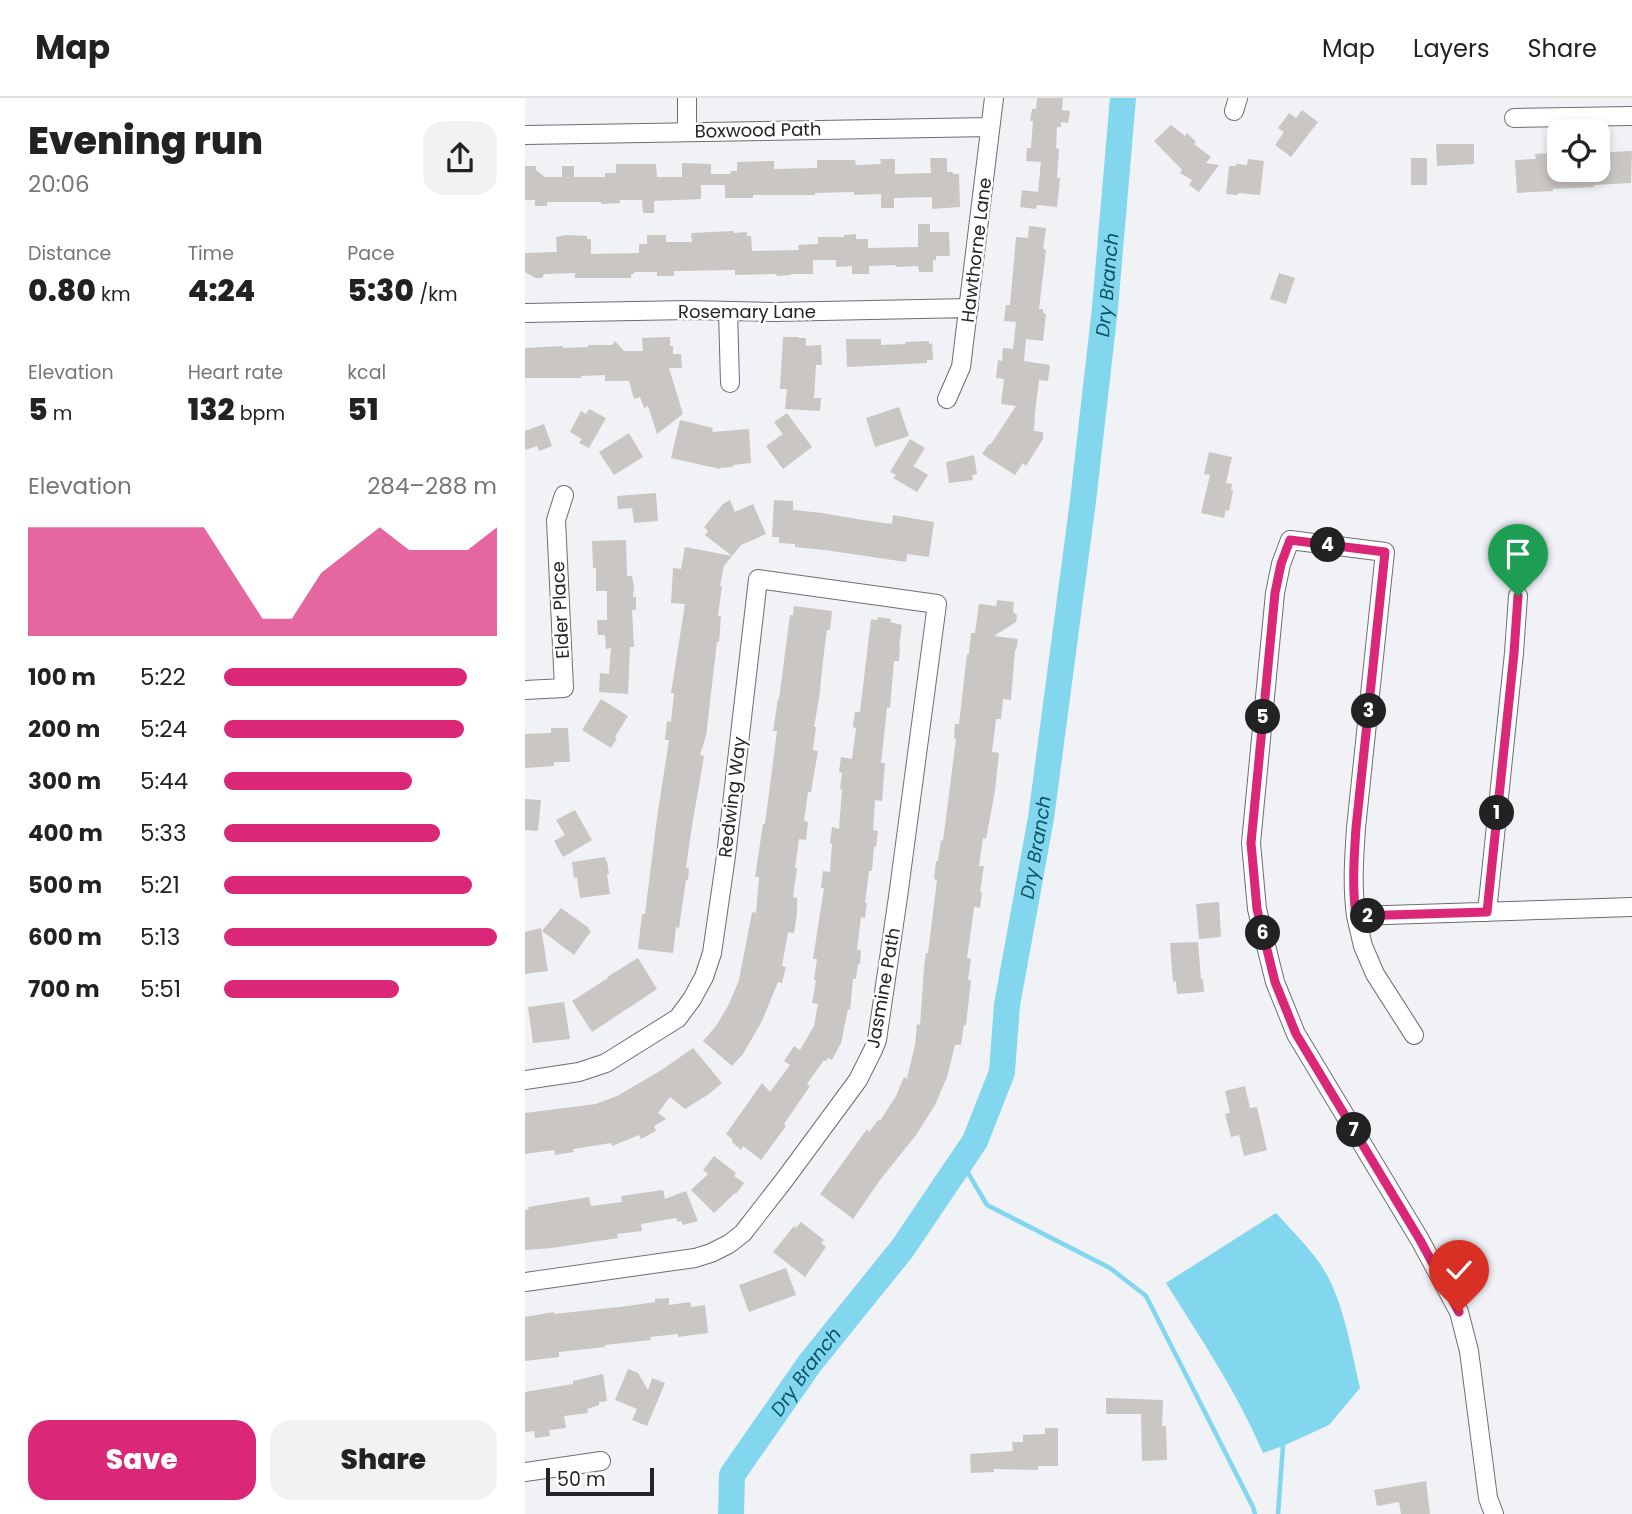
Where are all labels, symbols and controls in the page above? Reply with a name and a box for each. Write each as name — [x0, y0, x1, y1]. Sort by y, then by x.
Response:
text: Map — [35, 24, 110, 71]
text: Map — [1322, 32, 1375, 65]
text: Layers — [1413, 32, 1489, 65]
text: Share — [1527, 32, 1597, 65]
text: Evening run — [28, 114, 263, 167]
street label: Boxwood Path — [694, 116, 822, 144]
map controls — [1547, 119, 1610, 182]
button: locate — [1547, 119, 1610, 182]
button: share — [423, 121, 497, 195]
text: 20:06 — [28, 168, 90, 200]
street label: Hawthorne Lane — [955, 176, 997, 324]
water label: Dry Branch — [1088, 232, 1125, 338]
text: Distance — [28, 240, 111, 267]
text: Time — [188, 240, 234, 267]
text: Pace — [347, 240, 395, 267]
text: 0.80 — [28, 269, 96, 312]
text: 4:24 — [188, 269, 255, 312]
text: 5:30 — [347, 269, 414, 312]
text: km — [96, 281, 130, 308]
text: /km — [414, 281, 458, 308]
street label: Rosemary Lane — [678, 299, 816, 324]
text: Elevation — [28, 359, 114, 386]
text: Heart rate — [188, 359, 283, 386]
text: kcal — [347, 359, 386, 386]
text: 5 — [28, 388, 48, 431]
text: 132 — [188, 388, 235, 431]
text: 51 — [347, 388, 379, 431]
text: m — [48, 400, 72, 427]
text: bpm — [235, 400, 285, 427]
text: Elevation — [28, 470, 132, 502]
text: 284–288 m — [367, 470, 497, 502]
pin — [1488, 524, 1548, 596]
pin: 4 — [1311, 528, 1345, 562]
text: 4 — [1321, 531, 1334, 558]
icon: arrive — [1499, 535, 1537, 573]
street label: Elder Place — [545, 561, 575, 659]
text: 100 m — [28, 661, 96, 693]
text: 5:22 — [140, 661, 186, 693]
pin: 3 — [1351, 694, 1387, 728]
text: 3 — [1363, 697, 1374, 724]
pin: 5 — [1245, 700, 1281, 734]
text: 5 — [1256, 703, 1269, 730]
text: 200 m — [28, 713, 100, 745]
text: 5:24 — [140, 713, 187, 745]
street label: Redwing Way — [712, 735, 752, 859]
text: 300 m — [28, 765, 101, 797]
text: 5:44 — [140, 765, 188, 797]
water label: Dry Branch — [1013, 794, 1057, 901]
pin: 1 — [1479, 796, 1515, 830]
text: 1 — [1493, 799, 1500, 826]
text: 400 m — [28, 817, 103, 849]
text: 5:33 — [140, 817, 186, 849]
text: 500 m — [28, 869, 102, 901]
text: 5:21 — [140, 869, 180, 901]
pin: 2 — [1351, 898, 1385, 934]
text: 2 — [1362, 902, 1373, 929]
pin: 6 — [1245, 916, 1281, 950]
text: 6 — [1256, 919, 1269, 946]
text: 600 m — [28, 921, 102, 953]
text: 5:13 — [140, 921, 180, 953]
street label: Jasmine Path — [860, 926, 906, 1050]
text: 700 m — [28, 973, 100, 1005]
text: 5:51 — [140, 973, 181, 1005]
pin: 7 — [1337, 1112, 1371, 1148]
text: 7 — [1348, 1116, 1359, 1143]
pin — [1429, 1240, 1489, 1312]
icon: check — [1440, 1251, 1478, 1289]
water label: Dry Branch — [764, 1321, 847, 1421]
button: Save — [28, 1420, 256, 1500]
button: Share — [270, 1420, 497, 1500]
scale bar — [546, 1465, 655, 1497]
text: 50 m — [557, 1466, 606, 1493]

